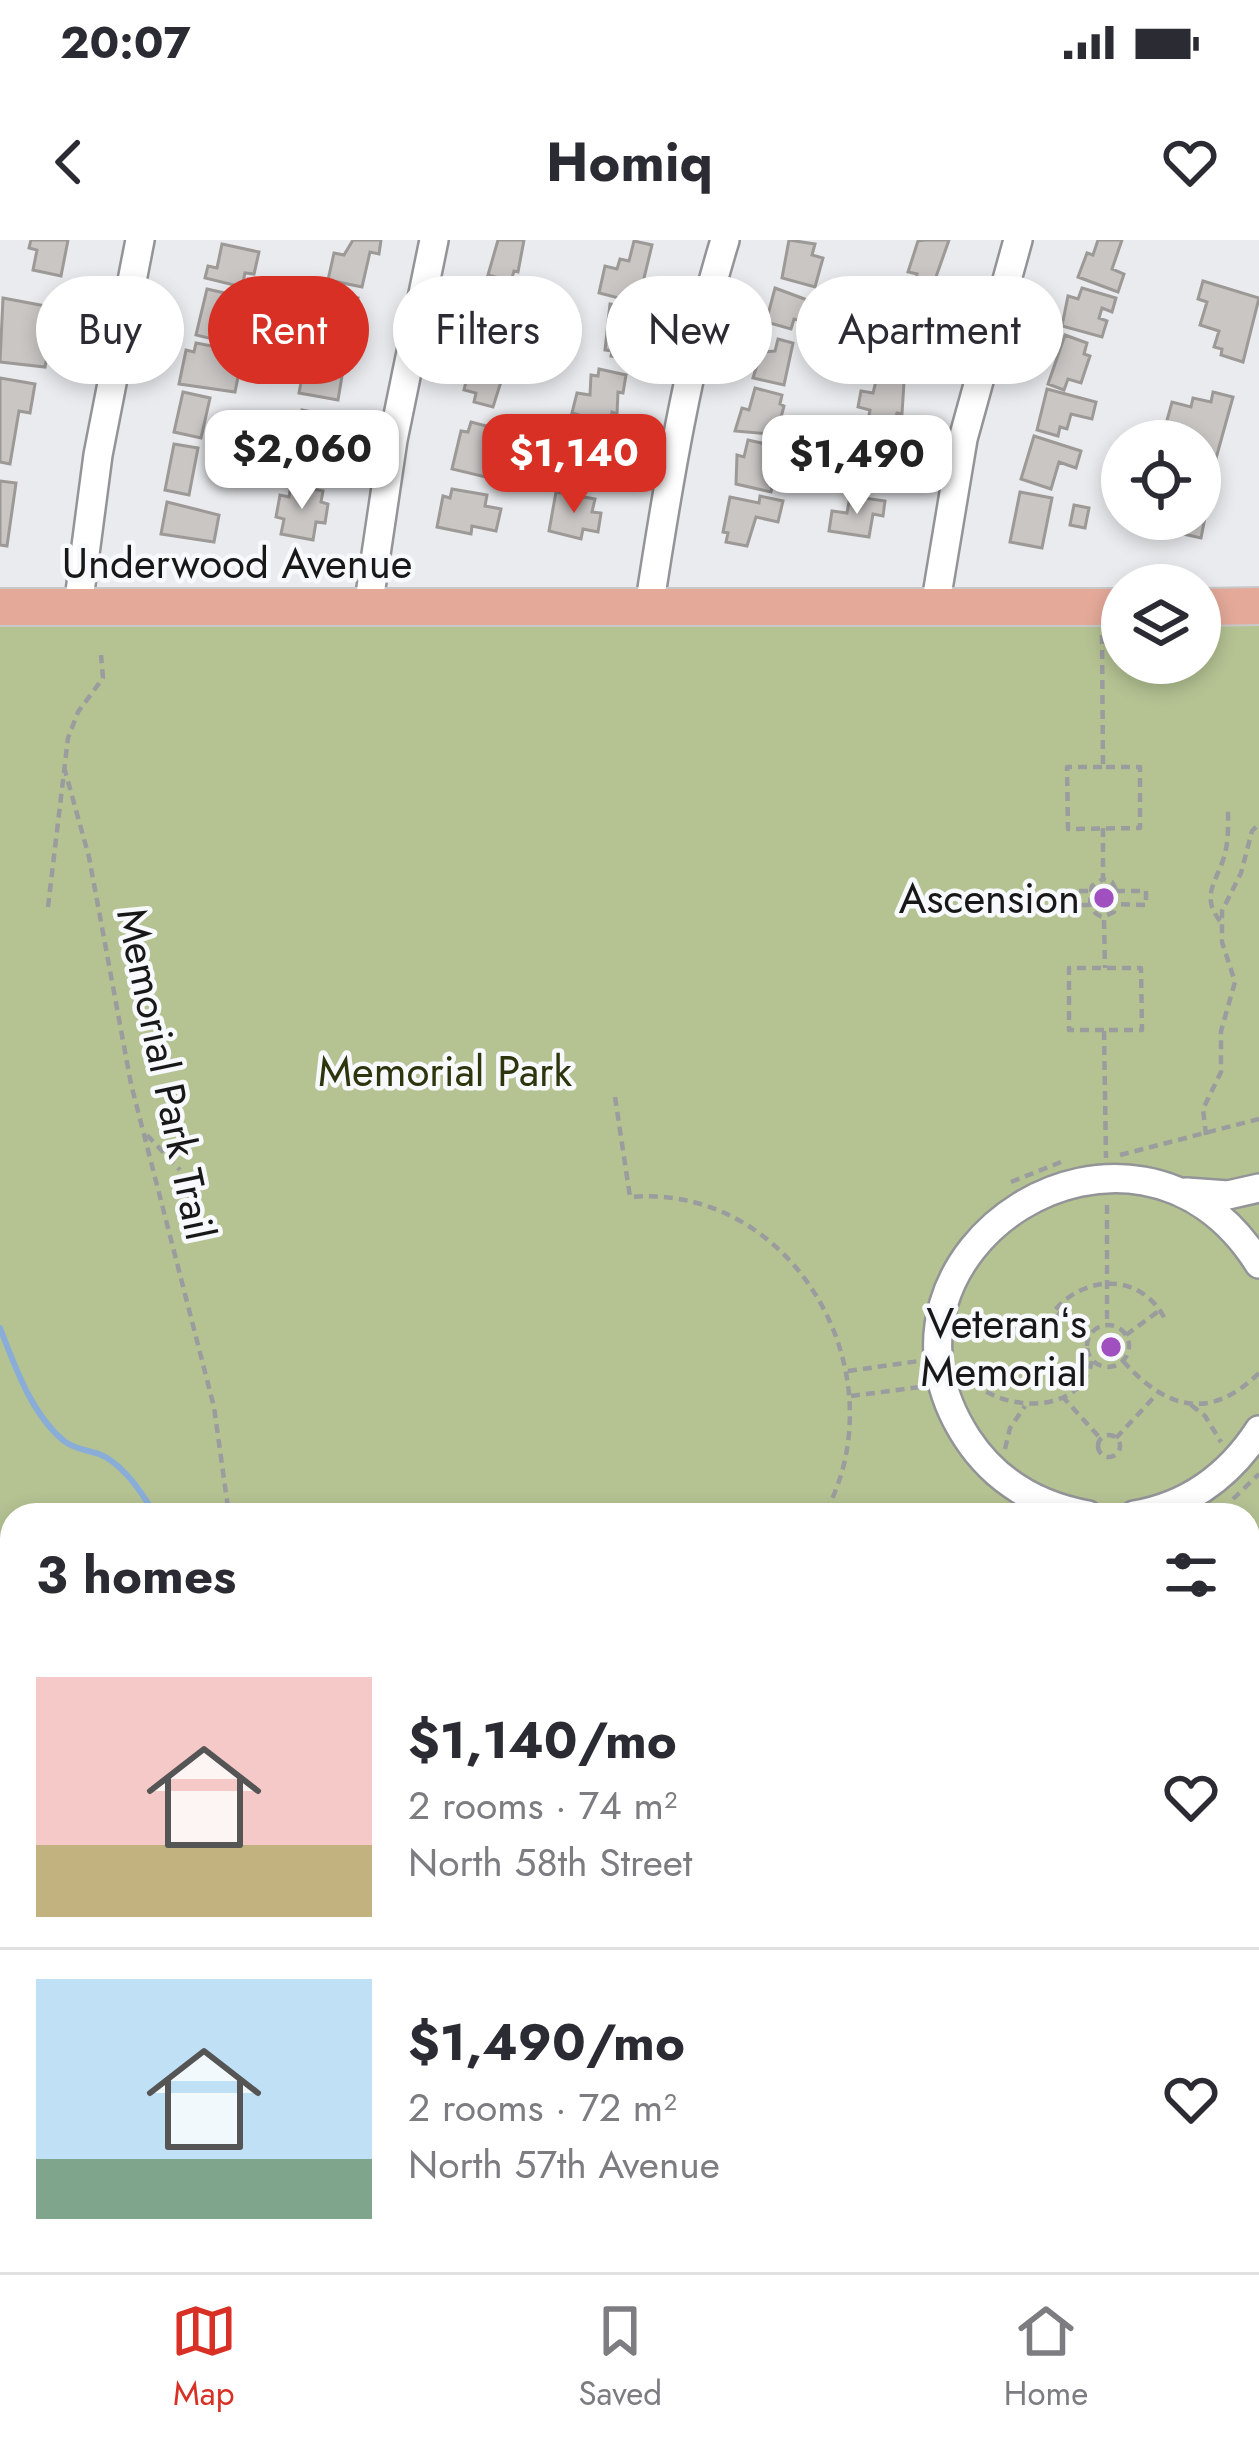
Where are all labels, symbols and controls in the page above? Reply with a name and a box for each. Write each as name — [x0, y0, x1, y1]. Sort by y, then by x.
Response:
text: 20:07 — [60, 10, 191, 75]
text: Homiq — [546, 123, 713, 201]
icon: back — [36, 129, 102, 195]
icon: heart — [1157, 129, 1223, 195]
chip: Buy — [36, 276, 184, 384]
chip: Rent — [208, 276, 369, 384]
chip: Filters — [393, 276, 582, 384]
chip: New — [606, 276, 772, 384]
chip: Apartment — [796, 276, 1063, 384]
pin: $2,060 — [204, 410, 400, 512]
pin: $1,140 — [476, 414, 672, 516]
pin: $1,490 — [759, 415, 955, 517]
text: $2,060 — [232, 420, 372, 477]
map controls — [1101, 420, 1221, 684]
button: locate — [1101, 420, 1221, 540]
text: $1,140 — [509, 424, 639, 481]
text: $1,490 — [789, 425, 925, 482]
street label: Underwood Avenue — [62, 533, 412, 594]
button: layers — [1101, 564, 1221, 684]
place label: Ascension — [899, 868, 1080, 929]
marker: Ascension — [1091, 885, 1117, 911]
street label: Memorial Park Trail — [101, 902, 231, 1246]
park label: Memorial Park — [318, 1041, 573, 1102]
place label: Veteranʻs Memorial — [920, 1293, 1087, 1402]
marker: Veteranʻs Memorial — [1098, 1334, 1124, 1360]
text: 3 homes — [36, 1538, 236, 1612]
icon: filters — [1158, 1542, 1224, 1608]
text: $1,140/mo — [408, 1703, 677, 1777]
icon: home — [132, 1725, 276, 1869]
icon: heart — [1158, 1764, 1224, 1830]
text: 2 rooms · 74 m² — [408, 1777, 677, 1834]
text: North 58th Street — [408, 1834, 692, 1891]
text: $1,490/mo — [408, 2005, 685, 2079]
icon: home — [132, 2027, 276, 2171]
icon: heart — [1158, 2066, 1224, 2132]
text: 2 rooms · 72 m² — [408, 2079, 677, 2136]
text: North 57th Avenue — [408, 2136, 720, 2193]
tab: Map — [171, 2298, 237, 2417]
tab: Saved — [579, 2298, 662, 2417]
tab: Home — [1004, 2298, 1088, 2417]

